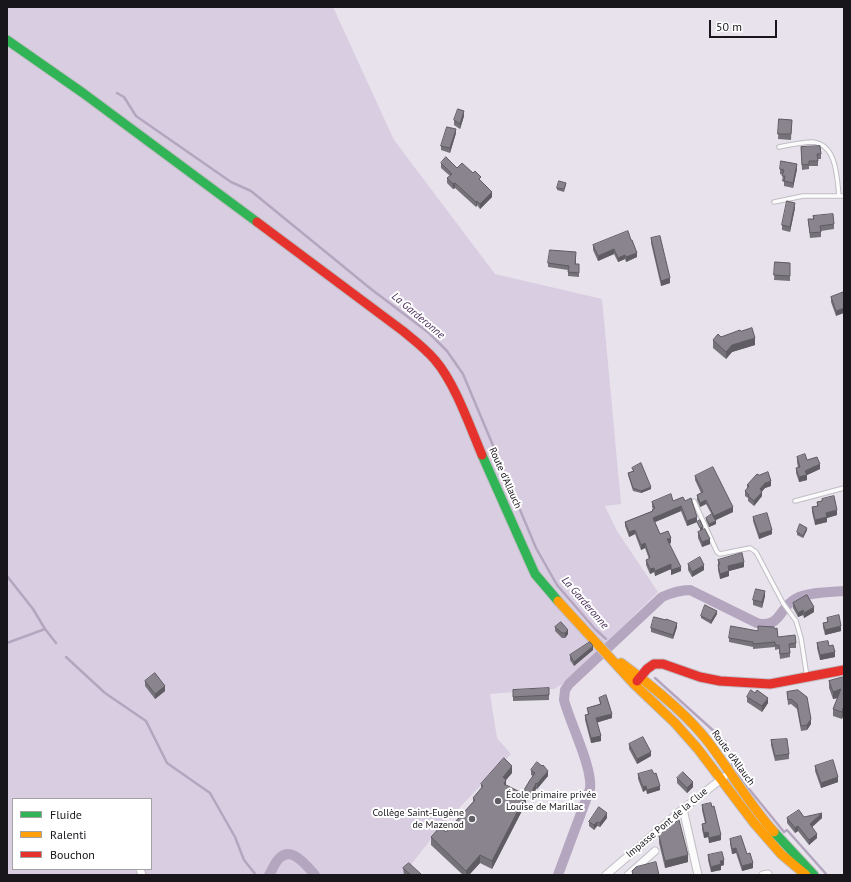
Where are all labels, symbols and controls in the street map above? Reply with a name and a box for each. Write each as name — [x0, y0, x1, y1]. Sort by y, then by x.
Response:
scale bar — [711, 12, 779, 38]
text: 50 m — [716, 19, 742, 34]
water label: La Garderonne — [389, 290, 447, 342]
street label: Route d'Allauch — [486, 446, 524, 510]
water label: La Garderonne — [559, 574, 611, 632]
street label: Route d'Allauch — [709, 728, 757, 788]
street label: Impasse Pont de la Clue — [624, 785, 710, 861]
place label: École primaire privée Louise de Marillac — [506, 789, 596, 812]
marker: École primaire privée Louise de Marillac — [493, 796, 503, 806]
legend — [12, 798, 152, 870]
text: Fluide — [50, 807, 82, 822]
place label: Collège Saint-Eugène de Mazenod — [373, 807, 464, 830]
marker: Collège Saint-Eugène de Mazenod — [467, 814, 477, 824]
text: Ralenti — [50, 827, 86, 842]
text: Bouchon — [50, 847, 95, 862]

